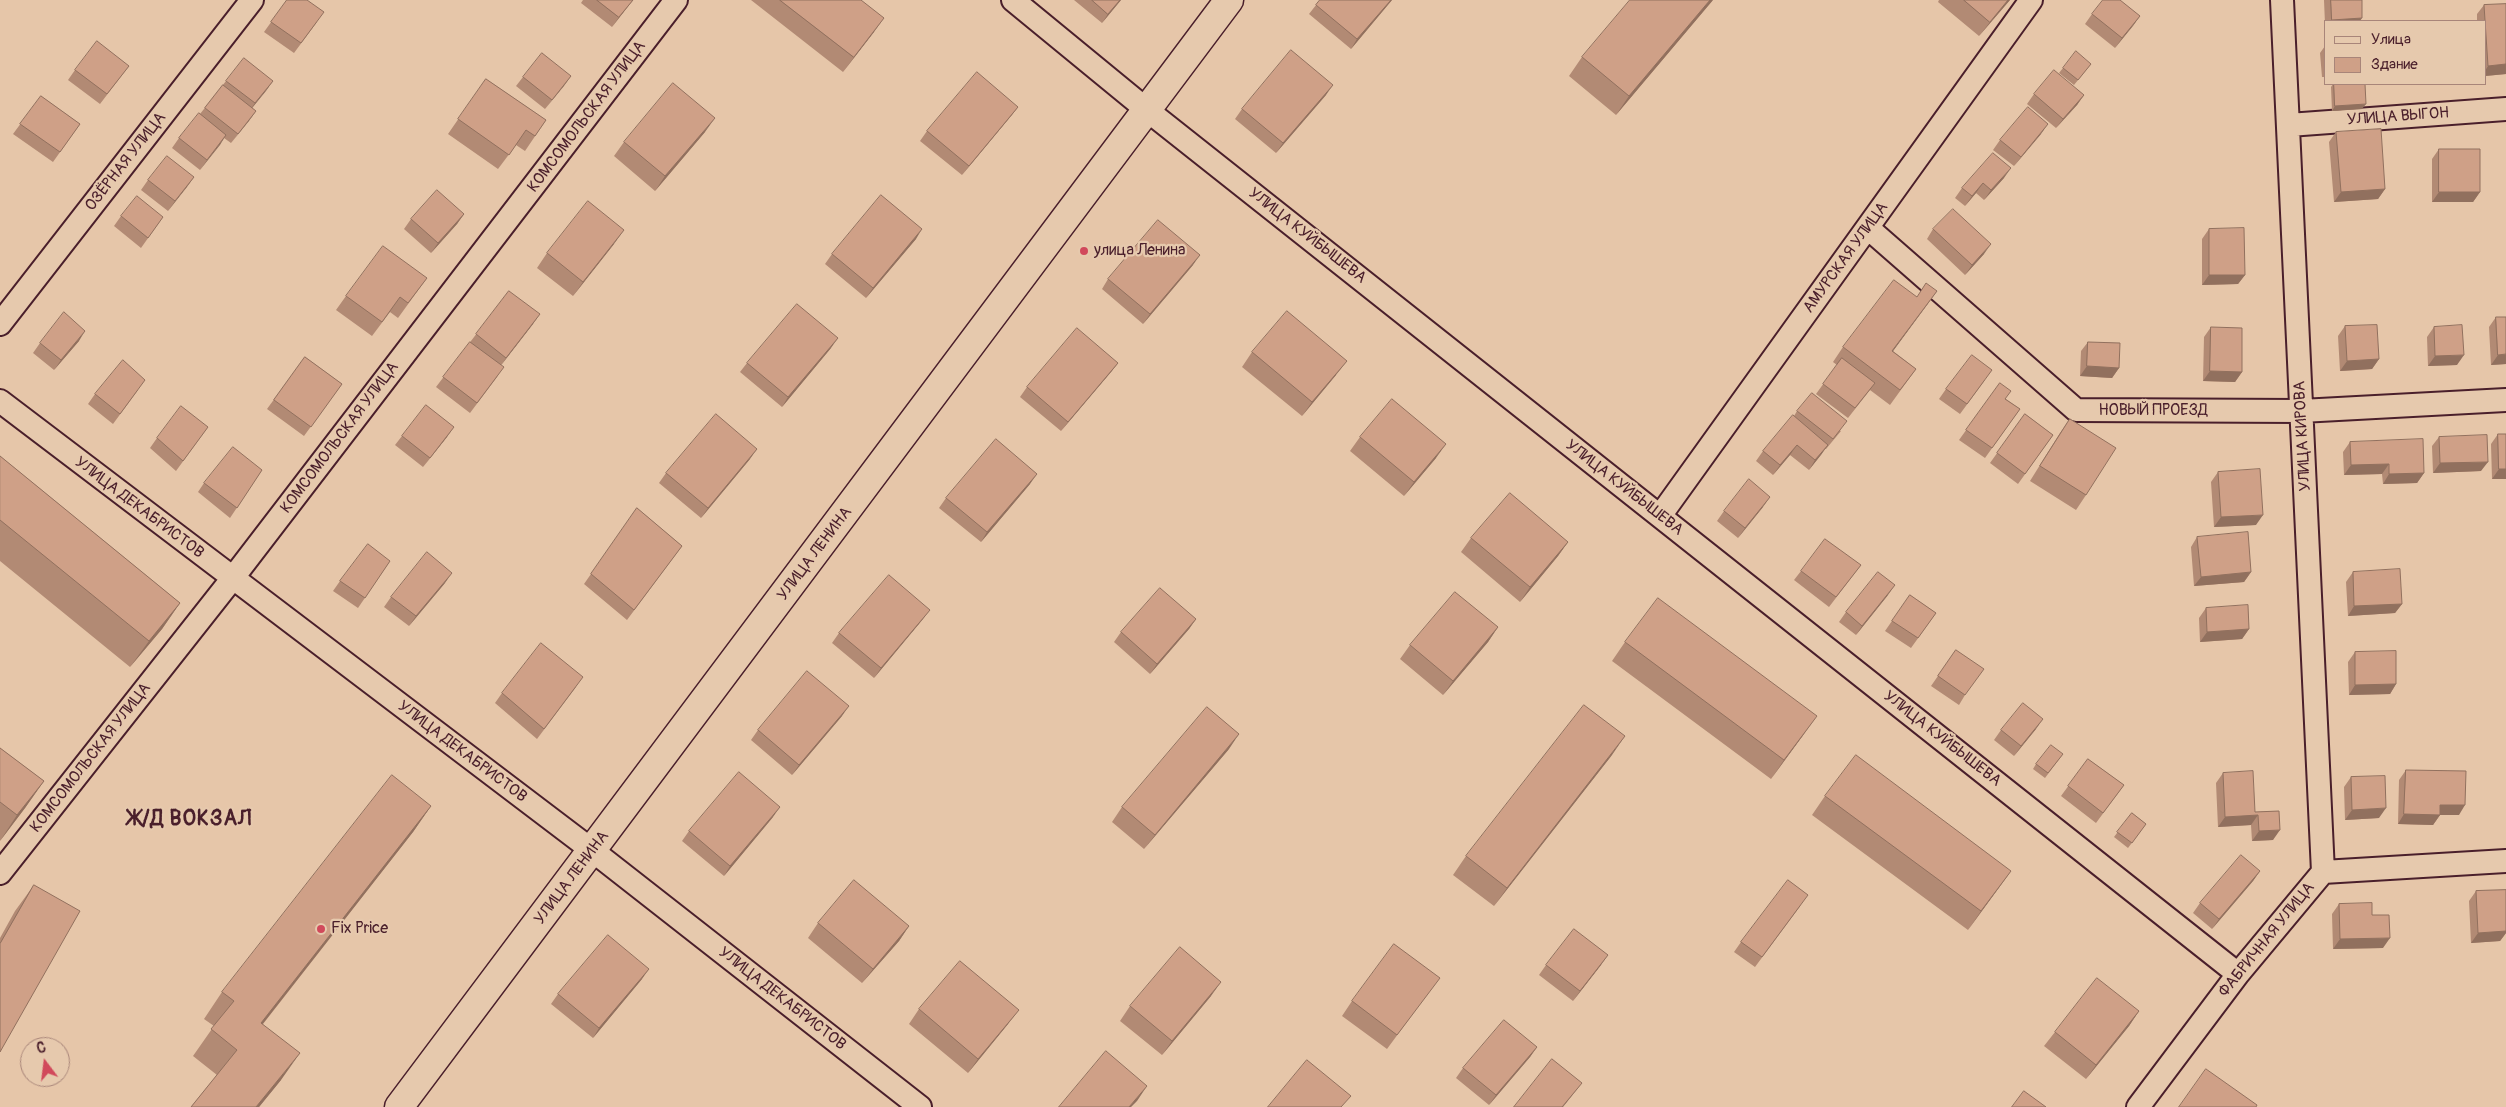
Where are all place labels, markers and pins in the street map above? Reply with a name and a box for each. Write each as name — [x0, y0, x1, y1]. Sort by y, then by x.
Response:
place label: улица Ленина — [1094, 241, 1185, 261]
marker: улица Ленина — [1078, 245, 1090, 257]
place label: Fix Price — [331, 919, 388, 939]
marker: Fix Price — [315, 923, 327, 935]

